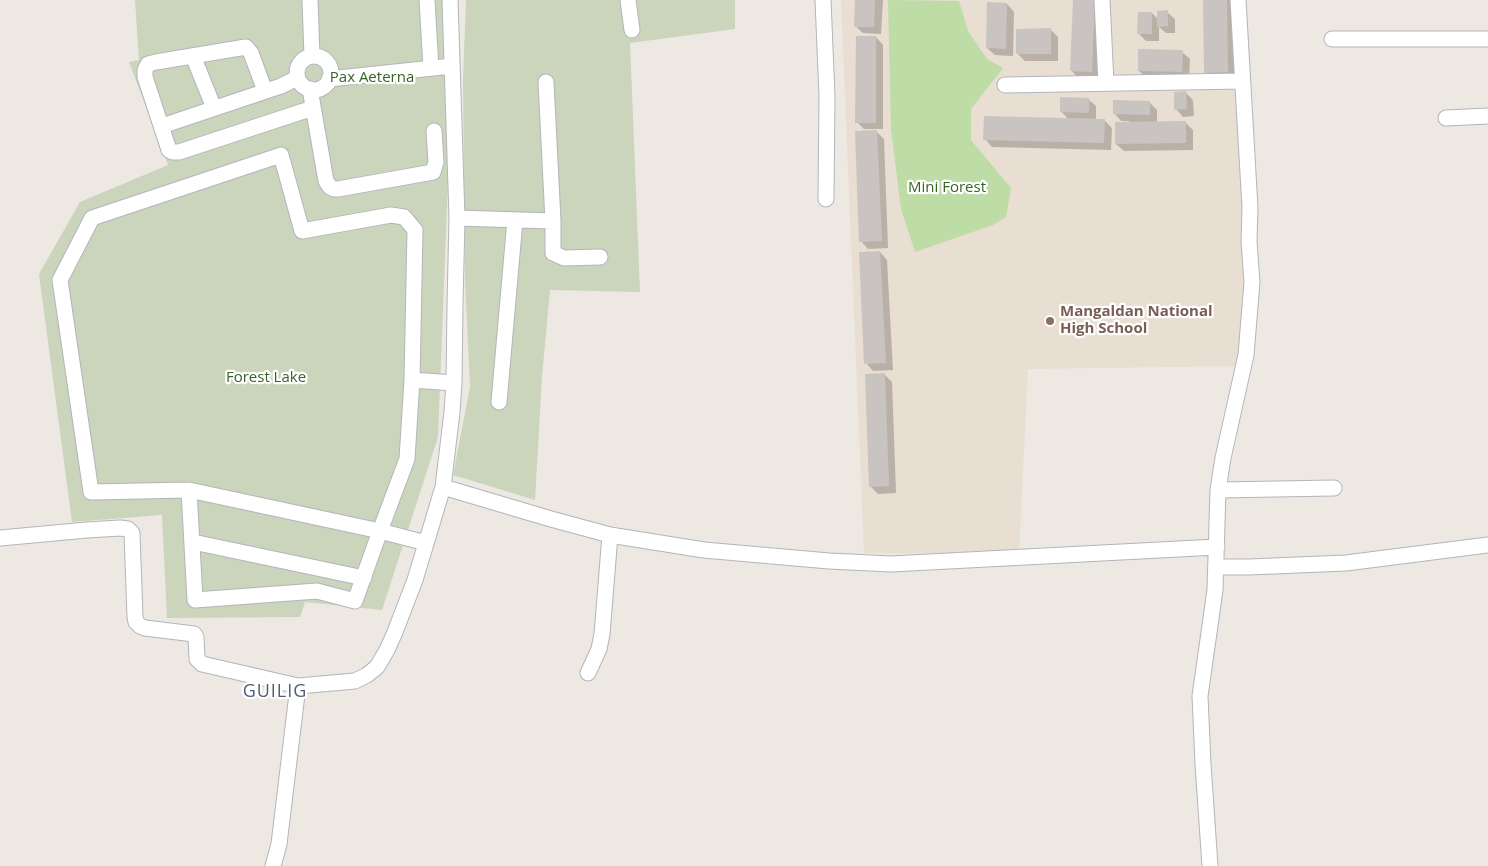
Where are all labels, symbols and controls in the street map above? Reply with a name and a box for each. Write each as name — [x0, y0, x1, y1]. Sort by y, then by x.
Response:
park label: Pax Aeterna — [330, 69, 414, 87]
park label: Mini Forest — [908, 179, 986, 197]
place label: Mangaldan National High School — [1060, 303, 1213, 338]
marker: Mangaldan National High School — [1044, 315, 1056, 327]
park label: Forest Lake — [226, 369, 306, 387]
district label: GUILIG — [242, 681, 308, 703]

